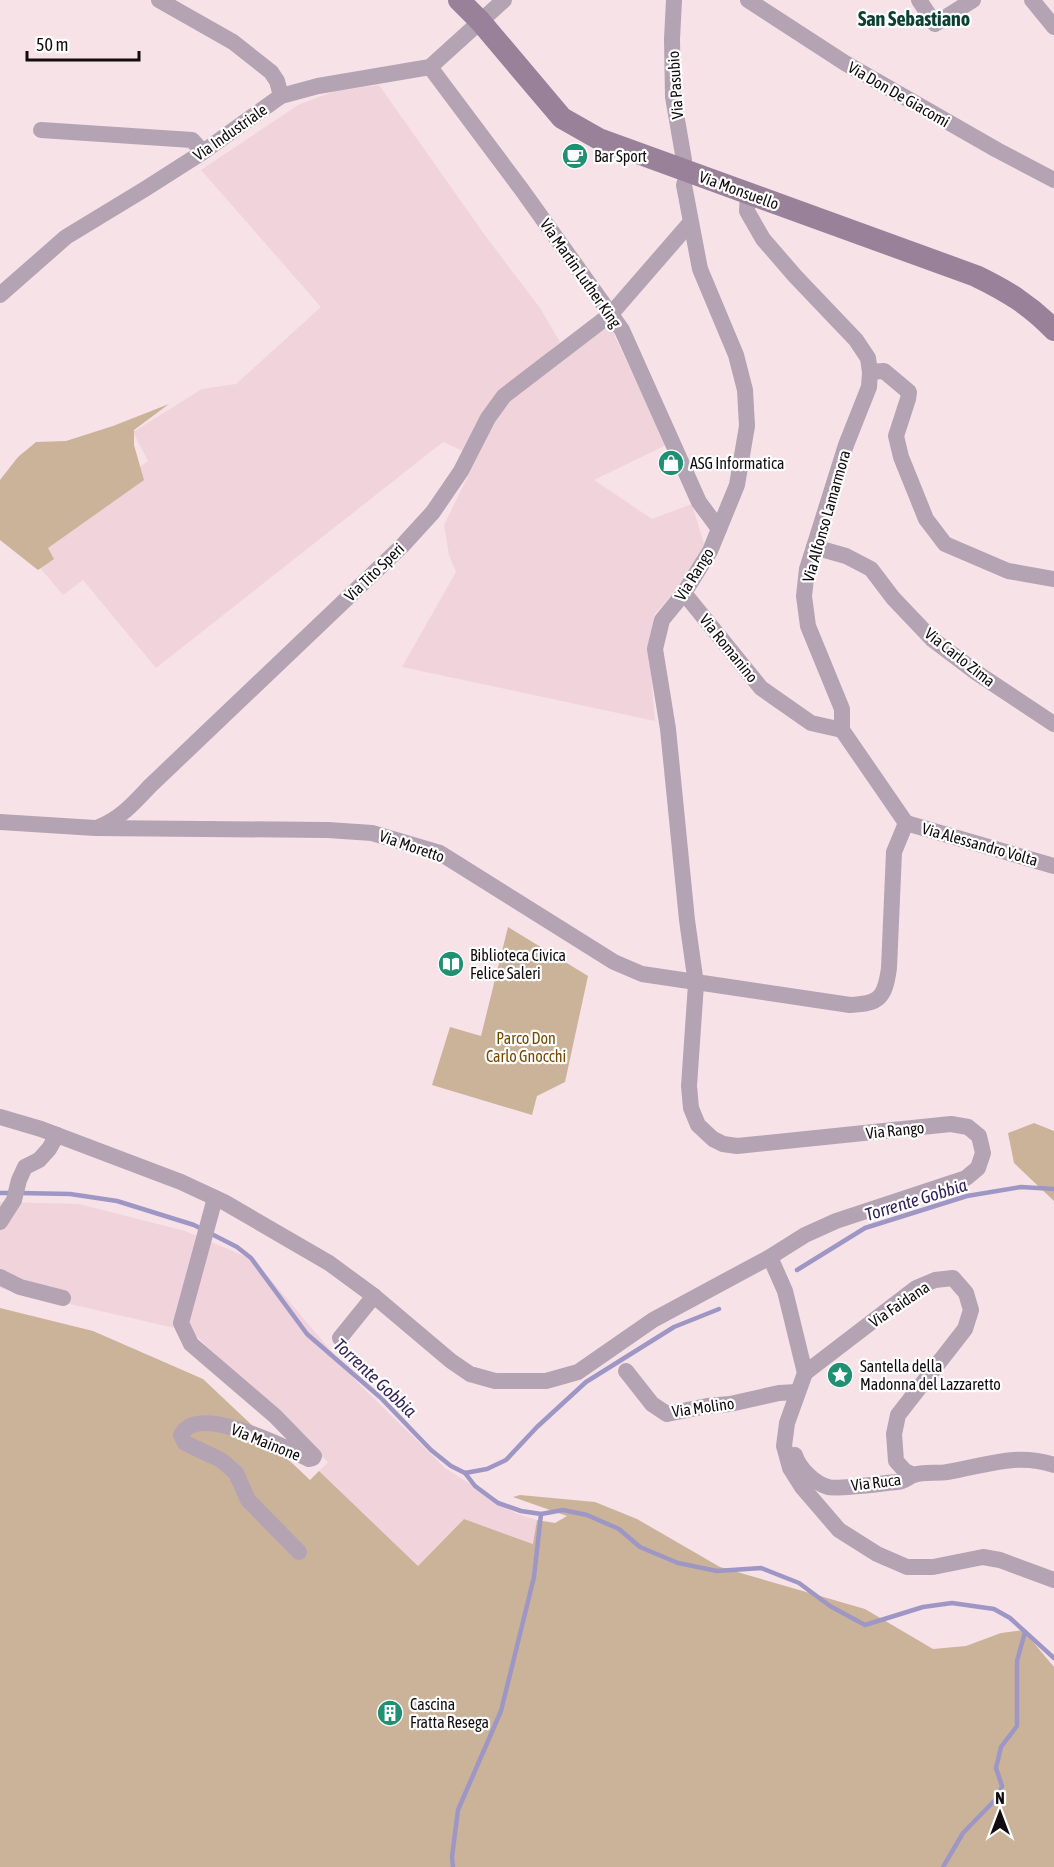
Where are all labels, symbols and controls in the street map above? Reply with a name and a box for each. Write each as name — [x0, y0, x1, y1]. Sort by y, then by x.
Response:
district label: San Sebastiano — [858, 7, 970, 30]
scale bar — [27, 24, 140, 62]
text: 50 m — [36, 34, 68, 55]
street label: Via Pasubio — [664, 50, 686, 120]
street label: Via Don De Giacomi — [845, 58, 953, 130]
street label: Via Industriale — [190, 100, 270, 164]
cafe icon: Bar Sport — [560, 141, 590, 171]
place label: Bar Sport — [594, 147, 647, 166]
street label: Via Monsuello — [697, 167, 781, 213]
street label: Via Martin Luther King — [536, 215, 625, 332]
shop icon: ASG Informatica — [656, 448, 686, 478]
street label: Via Alfonso Lamarmora — [799, 448, 853, 584]
place label: ASG Informatica — [690, 454, 784, 472]
street label: Via Tito Speri — [341, 539, 408, 605]
street label: Via Rango — [671, 544, 718, 604]
street label: Via Romanino — [696, 610, 762, 686]
street label: Via Carlo Zima — [921, 624, 999, 690]
street label: Via Alessandro Volta — [920, 819, 1040, 869]
street label: Via Moretto — [377, 826, 447, 866]
place label: Biblioteca Civica Felice Saleri — [470, 946, 566, 982]
library icon: Biblioteca Civica Felice Saleri — [436, 949, 466, 979]
park label: Parco Don Carlo Gnocchi — [486, 1029, 566, 1065]
street label: Via Rango — [865, 1118, 925, 1143]
water label: Torrente Gobbia — [862, 1174, 970, 1225]
street label: Via Faidana — [866, 1277, 932, 1331]
water label: Torrente Gobbia — [330, 1334, 422, 1422]
place label: Santella della Madonna del Lazzaretto — [860, 1357, 1001, 1393]
place icon: Santella della Madonna del Lazzaretto — [825, 1360, 855, 1390]
street label: Via Molino — [671, 1394, 735, 1420]
street label: Via Mainone — [229, 1420, 303, 1464]
street label: Via Ruca — [850, 1470, 902, 1494]
place label: Cascina Fratta Resega — [410, 1695, 489, 1732]
building icon: Cascina Fratta Resega — [375, 1698, 405, 1728]
north arrow — [970, 1783, 1030, 1843]
text: N — [995, 1789, 1005, 1807]

